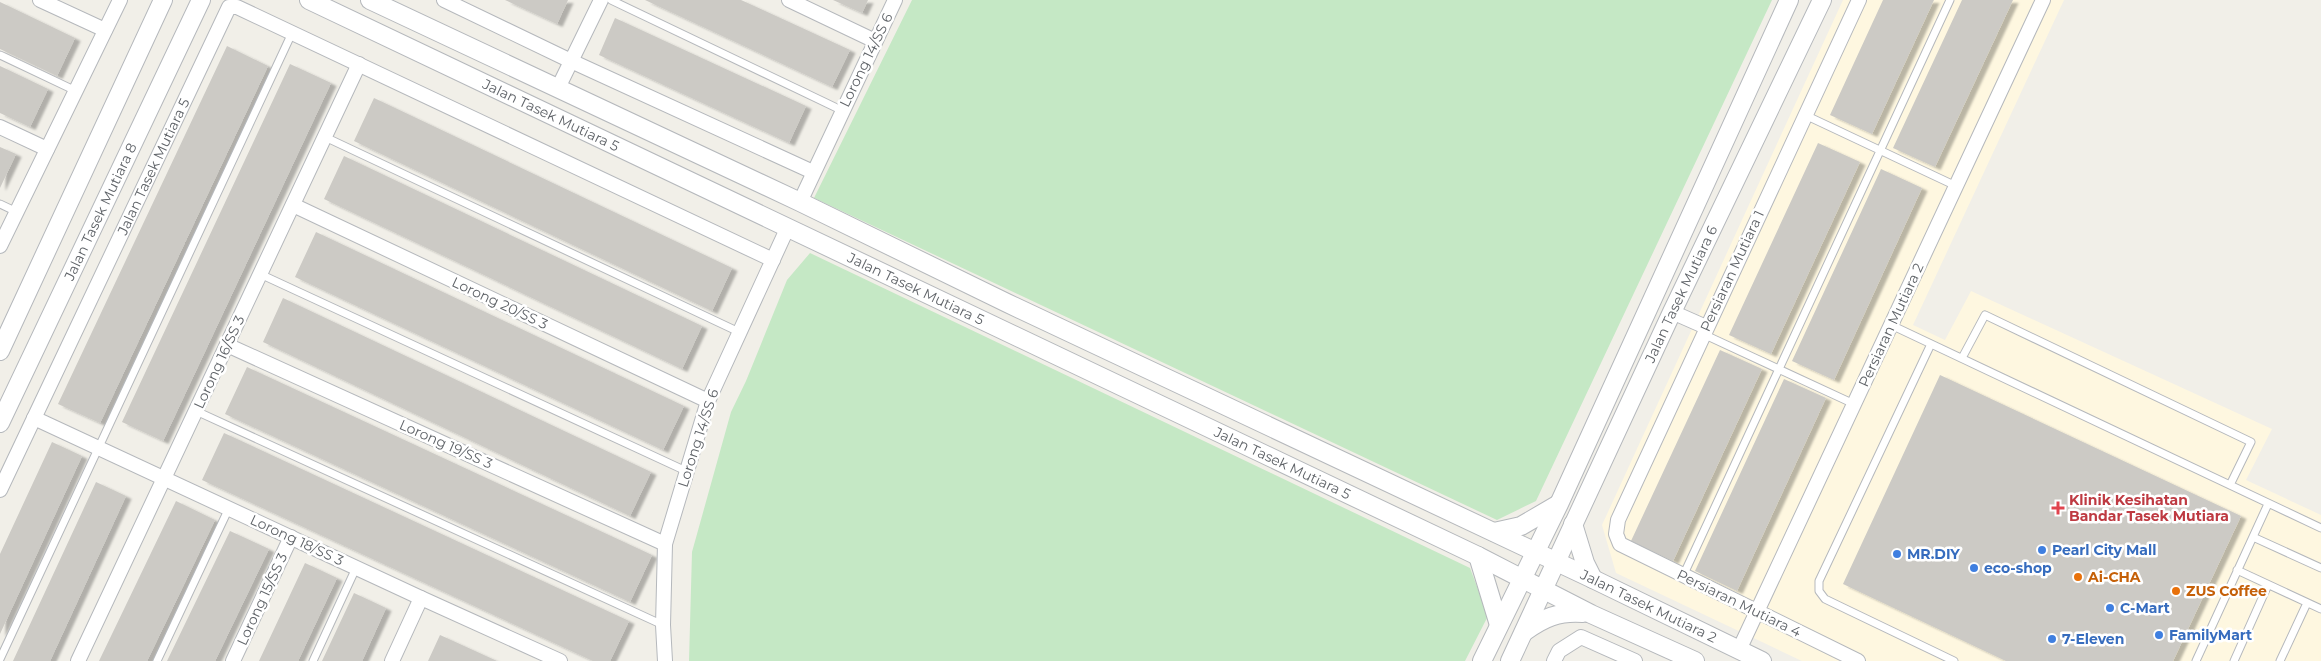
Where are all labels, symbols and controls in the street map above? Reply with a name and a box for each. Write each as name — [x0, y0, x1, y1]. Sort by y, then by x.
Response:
street label: Lorong 14/SS 6 — [835, 10, 897, 110]
street label: Jalan Tasek Mutiara 5 — [479, 75, 622, 155]
street label: Jalan Tasek Mutiara 5 — [113, 95, 193, 239]
street label: Jalan Tasek Mutiara 8 — [60, 140, 141, 284]
street label: Persiaran Mutiara 1 — [1696, 208, 1768, 334]
street label: Jalan Tasek Mutiara 6 — [1640, 222, 1722, 366]
street label: Jalan Tasek Mutiara 5 — [844, 248, 987, 329]
street label: Persiaran Mutiara 2 — [1854, 260, 1928, 390]
street label: Lorong 20/SS 3 — [449, 273, 551, 333]
street label: Lorong 16/SS 3 — [190, 312, 248, 411]
street label: Lorong 14/SS 6 — [674, 386, 723, 489]
street label: Lorong 19/SS 3 — [396, 415, 496, 473]
street label: Jalan Tasek Mutiara 5 — [1210, 422, 1354, 503]
place label: Klinik Kesihatan Bandar Tasek Mutiara — [2069, 491, 2229, 525]
marker: Klinik Kesihatan Bandar Tasek Mutiara — [2051, 501, 2065, 515]
street label: Lorong 18/SS 3 — [247, 510, 347, 570]
place label: Pearl City Mall — [2052, 541, 2156, 559]
marker: Pearl City Mall — [2036, 544, 2048, 556]
place label: MR.DIY — [1907, 545, 1960, 563]
marker: MR.DIY — [1891, 548, 1903, 560]
street label: Lorong 15/SS 3 — [233, 550, 291, 648]
place label: eco-shop — [1984, 559, 2052, 577]
marker: eco-shop — [1968, 562, 1980, 574]
street label: Jalan Tasek Mutiara 2 — [1577, 565, 1720, 647]
street label: Persiaran Mutiara 4 — [1674, 565, 1805, 641]
place label: Ai-CHA — [2087, 568, 2141, 586]
marker: Ai-CHA — [2072, 571, 2084, 583]
place label: ZUS Coffee — [2186, 582, 2267, 600]
marker: ZUS Coffee — [2170, 585, 2182, 597]
place label: C-Mart — [2120, 599, 2170, 617]
marker: C-Mart — [2104, 602, 2116, 614]
place label: FamilyMart — [2169, 626, 2252, 644]
marker: FamilyMart — [2153, 629, 2165, 641]
place label: 7-Eleven — [2062, 630, 2124, 648]
marker: 7-Eleven — [2046, 633, 2058, 645]

